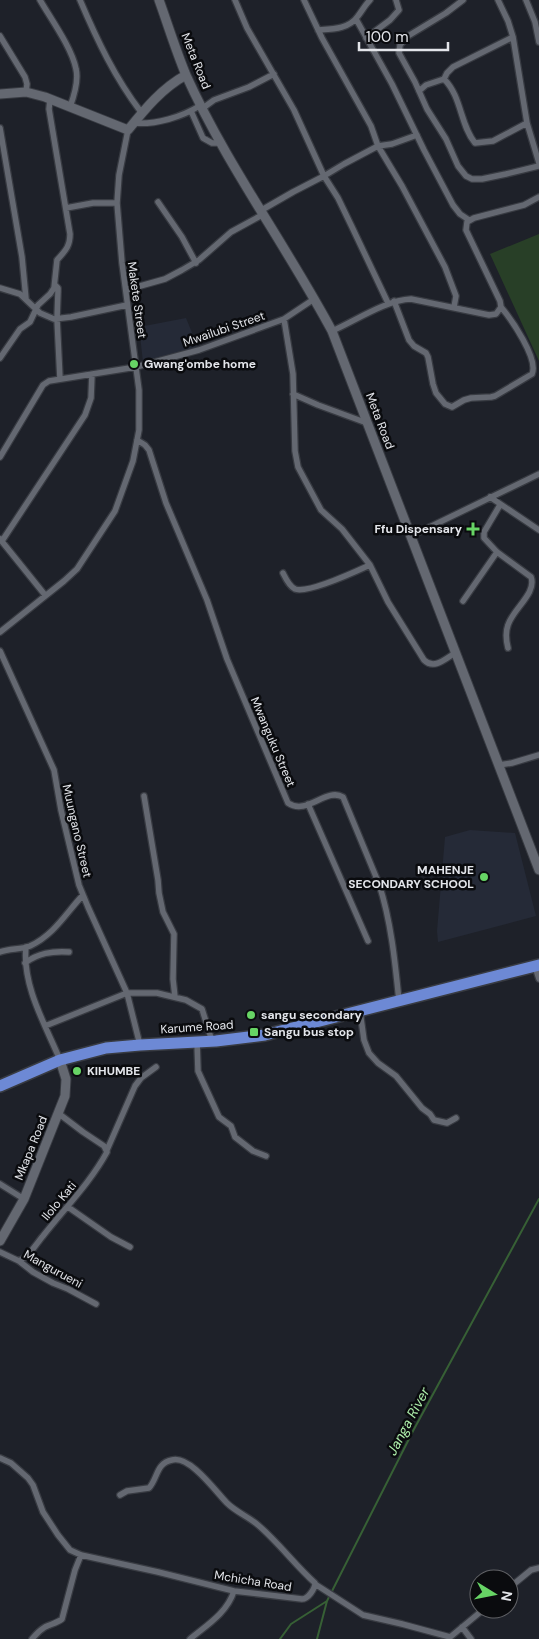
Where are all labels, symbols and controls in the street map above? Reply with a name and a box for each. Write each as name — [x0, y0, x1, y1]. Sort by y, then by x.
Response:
scale bar — [359, 20, 448, 52]
text: 100 m — [366, 27, 409, 47]
street label: Meta Road — [178, 31, 214, 91]
street label: Makete Street — [124, 261, 150, 340]
street label: Mwailubi Street — [181, 307, 267, 350]
place label: Gwang'ombe home — [144, 356, 256, 372]
marker: Gwang'ombe home — [128, 358, 140, 370]
street label: Meta Road — [362, 391, 398, 451]
place label: Ffu Dispensary — [374, 521, 463, 537]
marker: Ffu Dispensary — [466, 522, 480, 536]
street label: Mwanguku Street — [247, 695, 299, 790]
street label: Muungano Street — [59, 783, 96, 879]
place label: MAHENJE SECONDARY SCHOOL — [348, 862, 474, 892]
marker: MAHENJE SECONDARY SCHOOL — [478, 871, 490, 883]
place label: sangu secondary — [261, 1007, 363, 1023]
marker: sangu secondary — [245, 1009, 257, 1021]
street label: Karume Road — [160, 1016, 234, 1038]
place label: Sangu bus stop — [264, 1024, 354, 1040]
marker: Sangu bus stop — [248, 1026, 260, 1038]
place label: KIHUMBE — [87, 1063, 140, 1079]
marker: KIHUMBE — [71, 1065, 83, 1077]
street label: Mkapa Road — [11, 1114, 51, 1182]
street label: Ilolo Kati — [38, 1178, 80, 1224]
street label: Mangurueni — [21, 1246, 85, 1292]
water label: Janga River — [383, 1383, 434, 1458]
street label: Mchicha Road — [213, 1567, 293, 1595]
north arrow — [469, 1569, 519, 1619]
text: N — [497, 1590, 517, 1603]

